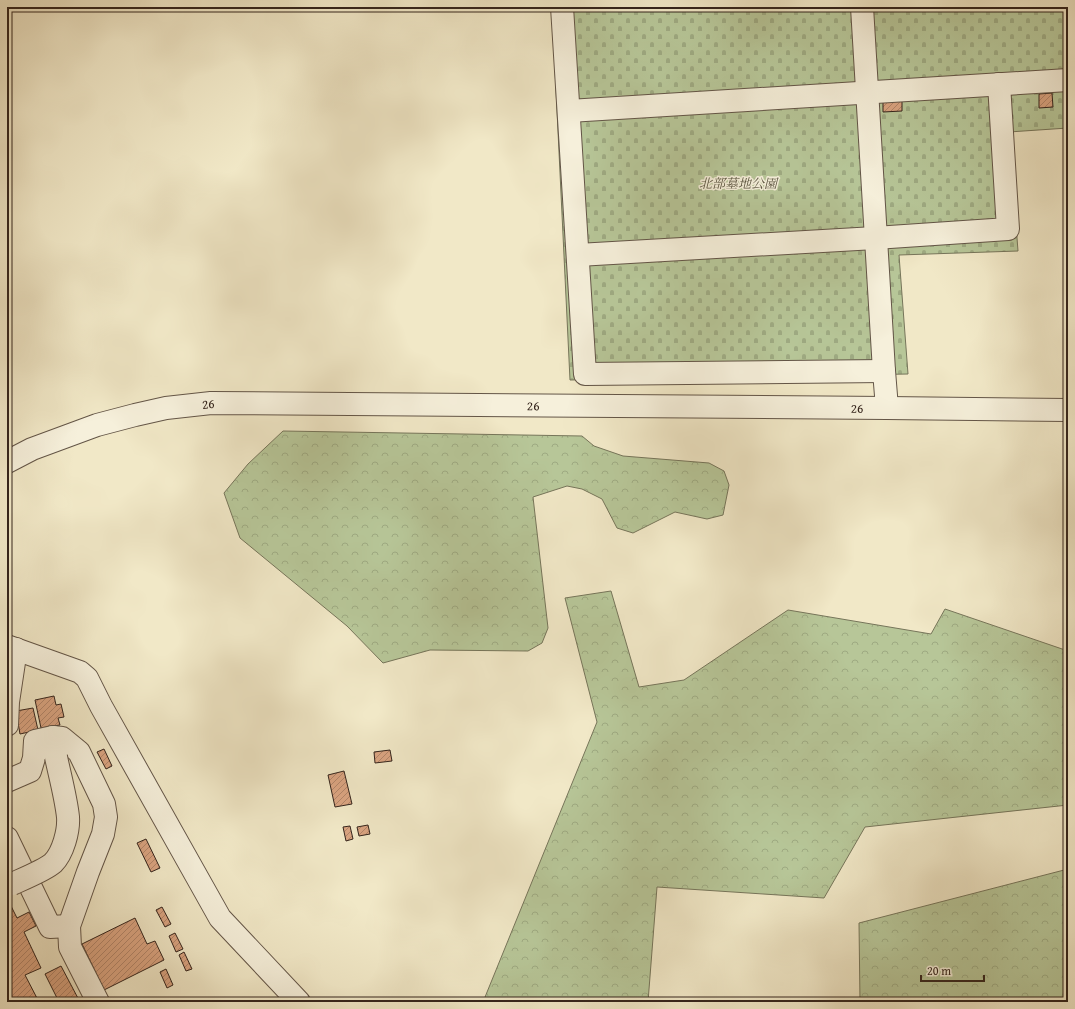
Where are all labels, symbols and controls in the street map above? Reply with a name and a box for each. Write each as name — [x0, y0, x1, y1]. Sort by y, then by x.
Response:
park label: 北部墓地公園 — [699, 174, 779, 193]
street label: 26 — [201, 394, 215, 414]
street label: 26 — [527, 396, 540, 415]
street label: 26 — [851, 399, 863, 418]
scale bar — [921, 957, 984, 983]
text: 20 m — [927, 962, 951, 979]

